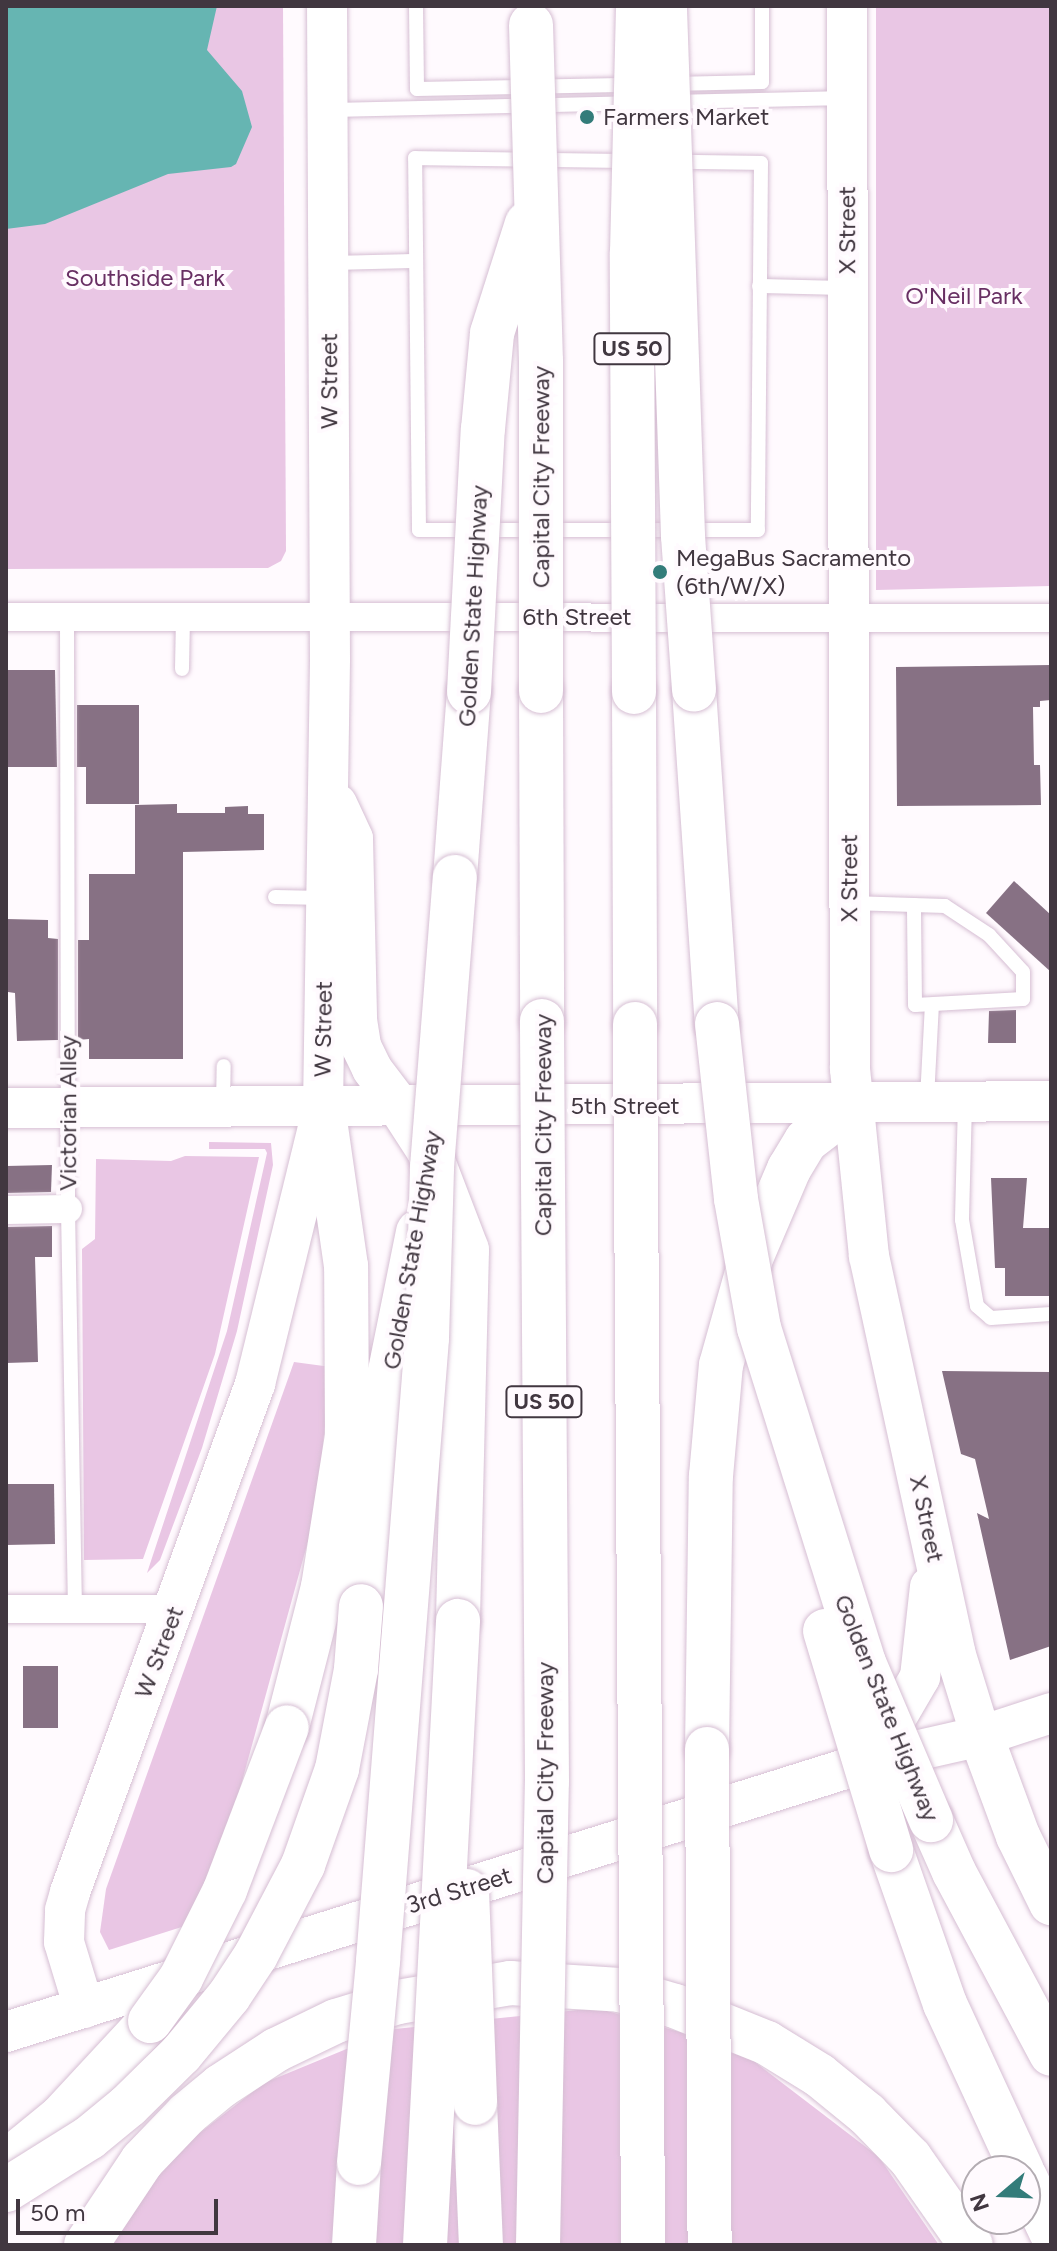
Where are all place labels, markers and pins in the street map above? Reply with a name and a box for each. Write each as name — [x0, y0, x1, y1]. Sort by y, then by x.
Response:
place label: Farmers Market — [603, 103, 769, 131]
marker: Farmers Market — [578, 108, 596, 126]
place label: MegaBus Sacramento (6th/W/X) — [676, 544, 911, 600]
marker: MegaBus Sacramento (6th/W/X) — [651, 563, 669, 581]

